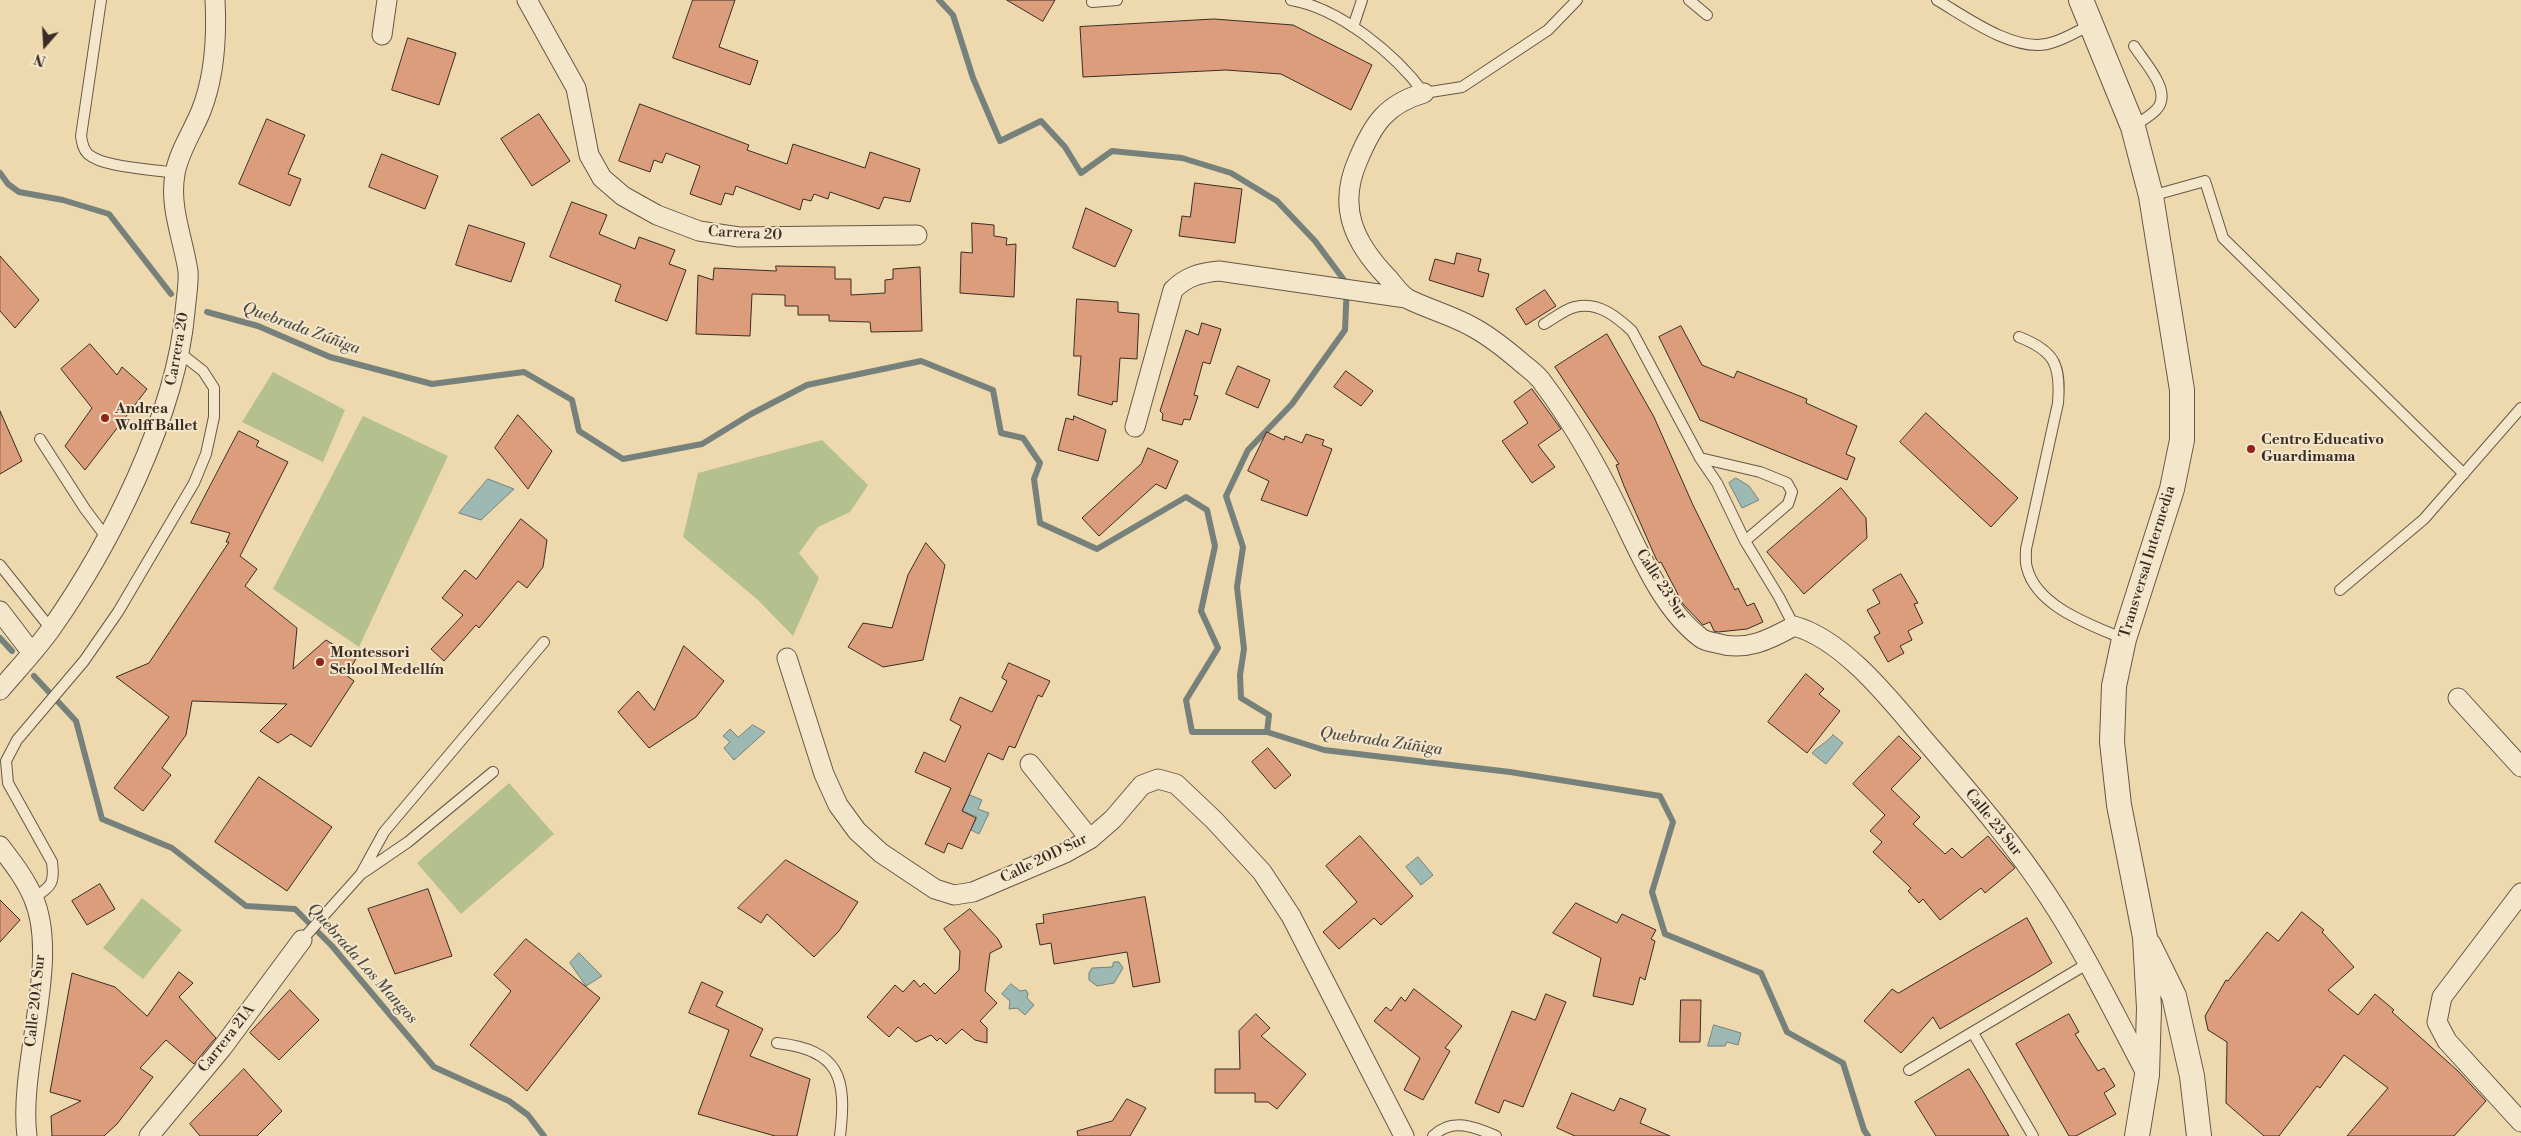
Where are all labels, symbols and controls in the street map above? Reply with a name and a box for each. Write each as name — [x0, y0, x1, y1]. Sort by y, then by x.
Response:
north arrow — [20, 20, 70, 70]
text: N — [32, 49, 48, 69]
street label: Carrera 20 — [707, 223, 783, 245]
water label: Quebrada Zúñiga — [240, 299, 362, 359]
street label: Carrera 20 — [163, 311, 193, 387]
place label: Andrea Wolff Ballet — [115, 400, 198, 435]
marker: Andrea Wolff Ballet — [99, 412, 111, 424]
place label: Centro Educativo Guardimama — [2261, 431, 2384, 466]
marker: Centro Educativo Guardimama — [2245, 443, 2257, 455]
street label: Transversal Intermedia — [2116, 484, 2180, 640]
street label: Calle 23 Sur — [1631, 546, 1691, 624]
place label: Montessori School Medellín — [330, 644, 444, 679]
marker: Montessori School Medellín — [314, 656, 326, 668]
water label: Quebrada Zúñiga — [1318, 724, 1444, 760]
street label: Calle 23 Sur — [1961, 786, 2025, 860]
street label: Calle 20D Sur — [998, 830, 1090, 888]
water label: Quebrada Los Mangos — [303, 900, 421, 1028]
street label: Calle 20A Sur — [22, 954, 50, 1048]
street label: Carrera 21A — [195, 1001, 259, 1077]

